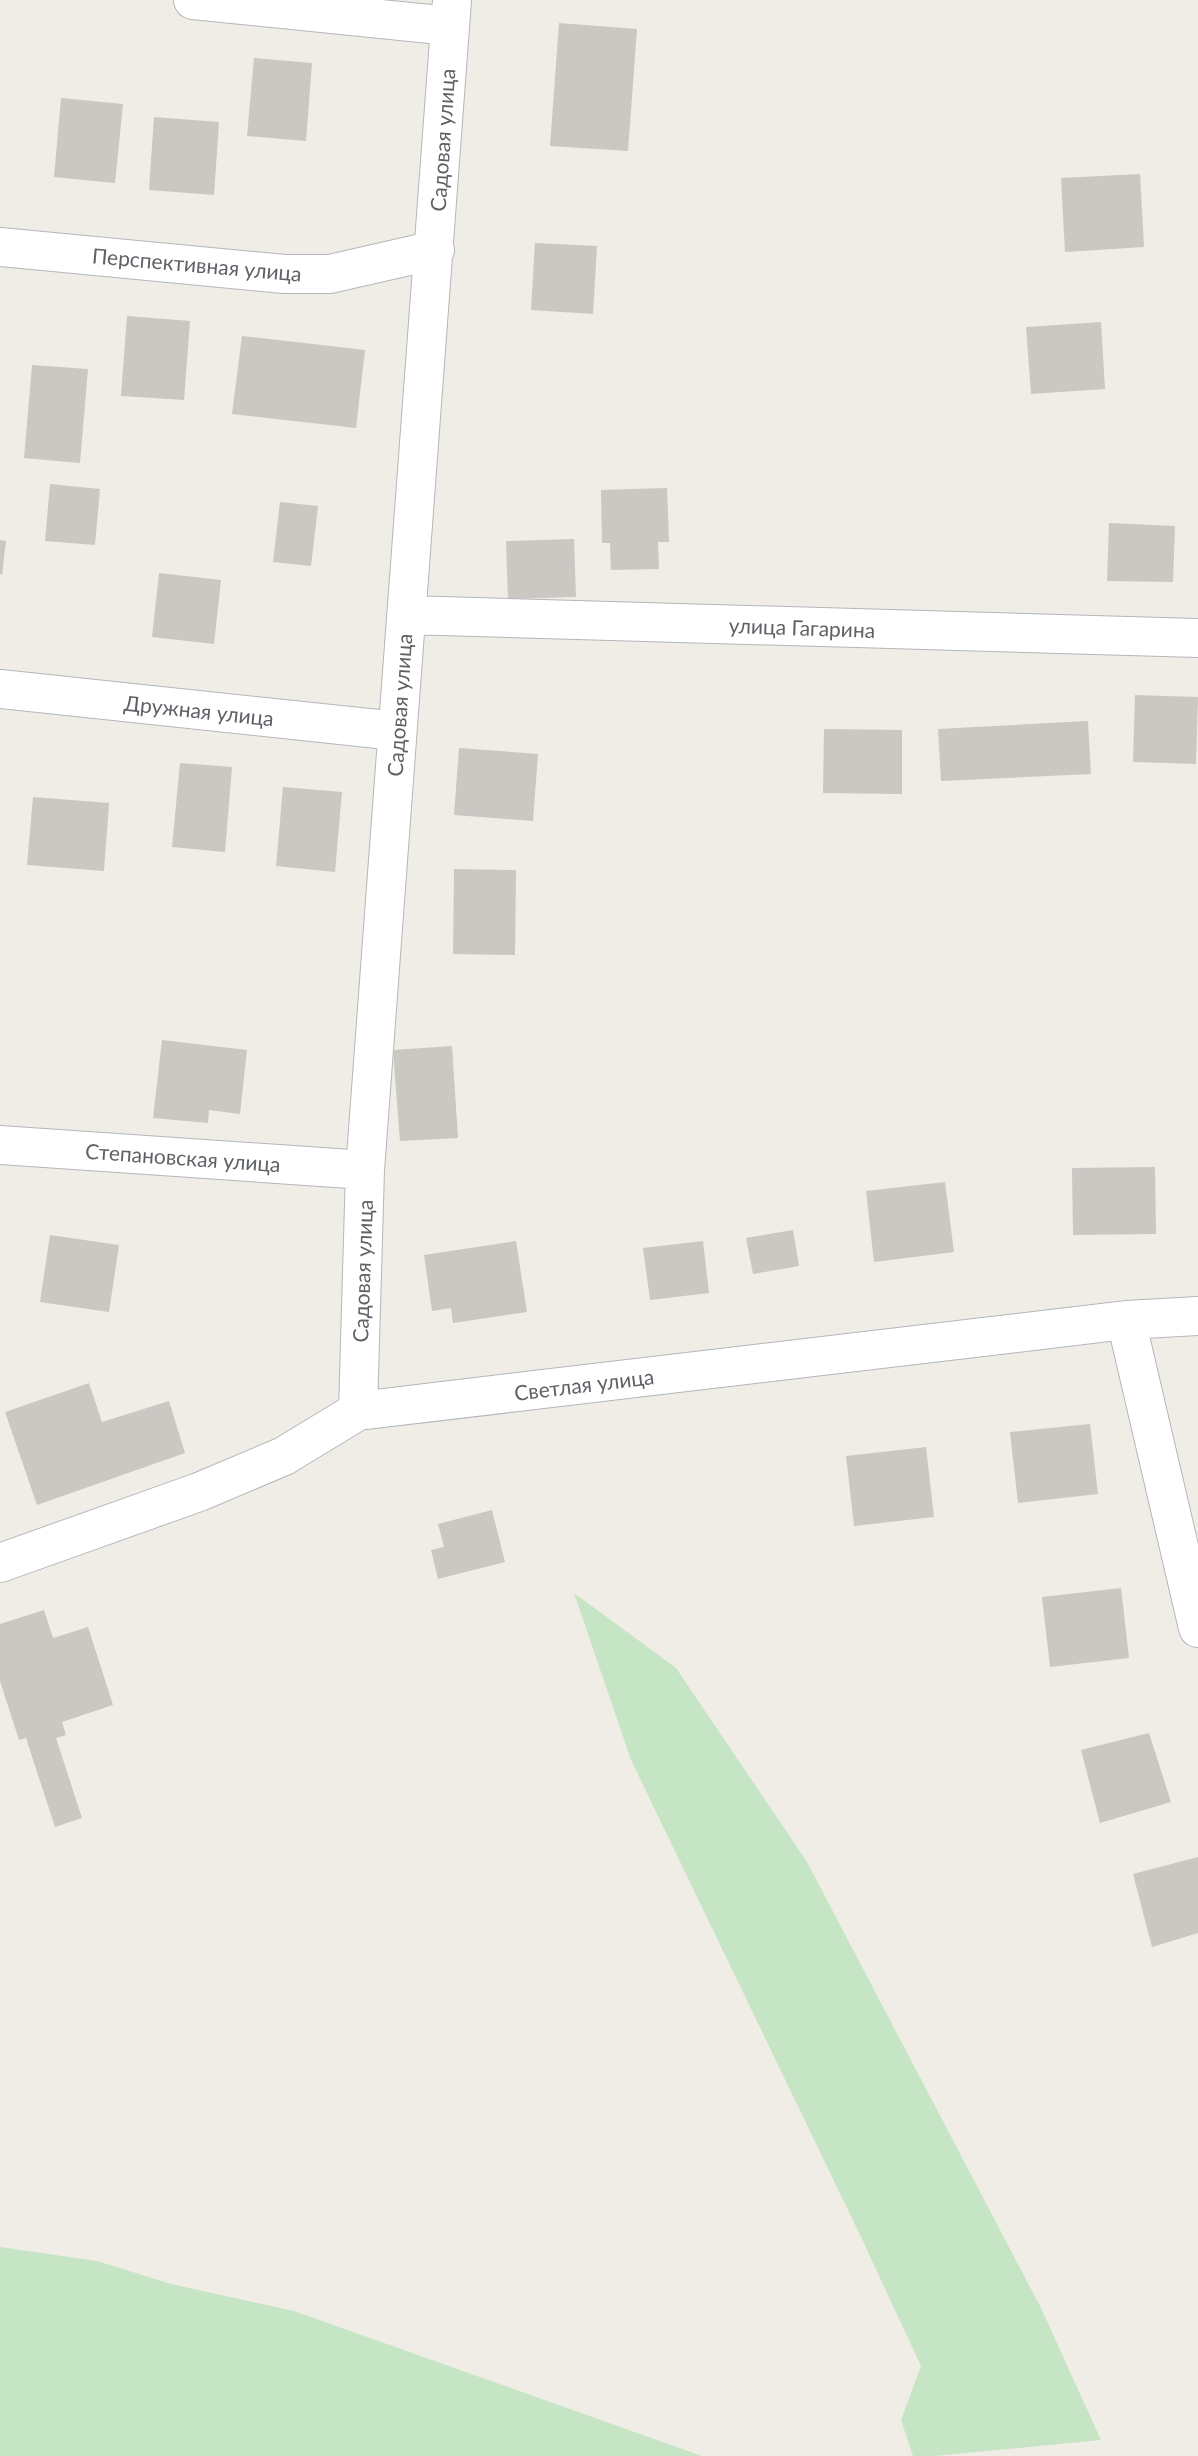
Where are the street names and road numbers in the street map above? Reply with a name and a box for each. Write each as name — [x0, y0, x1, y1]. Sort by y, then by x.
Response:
street label: Садовая улица — [425, 68, 459, 212]
street label: Перспективная улица — [91, 242, 303, 286]
street label: улица Гагарина — [728, 612, 876, 642]
street label: Садовая улица — [382, 633, 416, 777]
street label: Дружная улица — [123, 690, 275, 730]
street label: Степановская улица — [85, 1138, 281, 1176]
street label: Садовая улица — [347, 1199, 377, 1343]
street label: Светлая улица — [513, 1363, 655, 1405]

